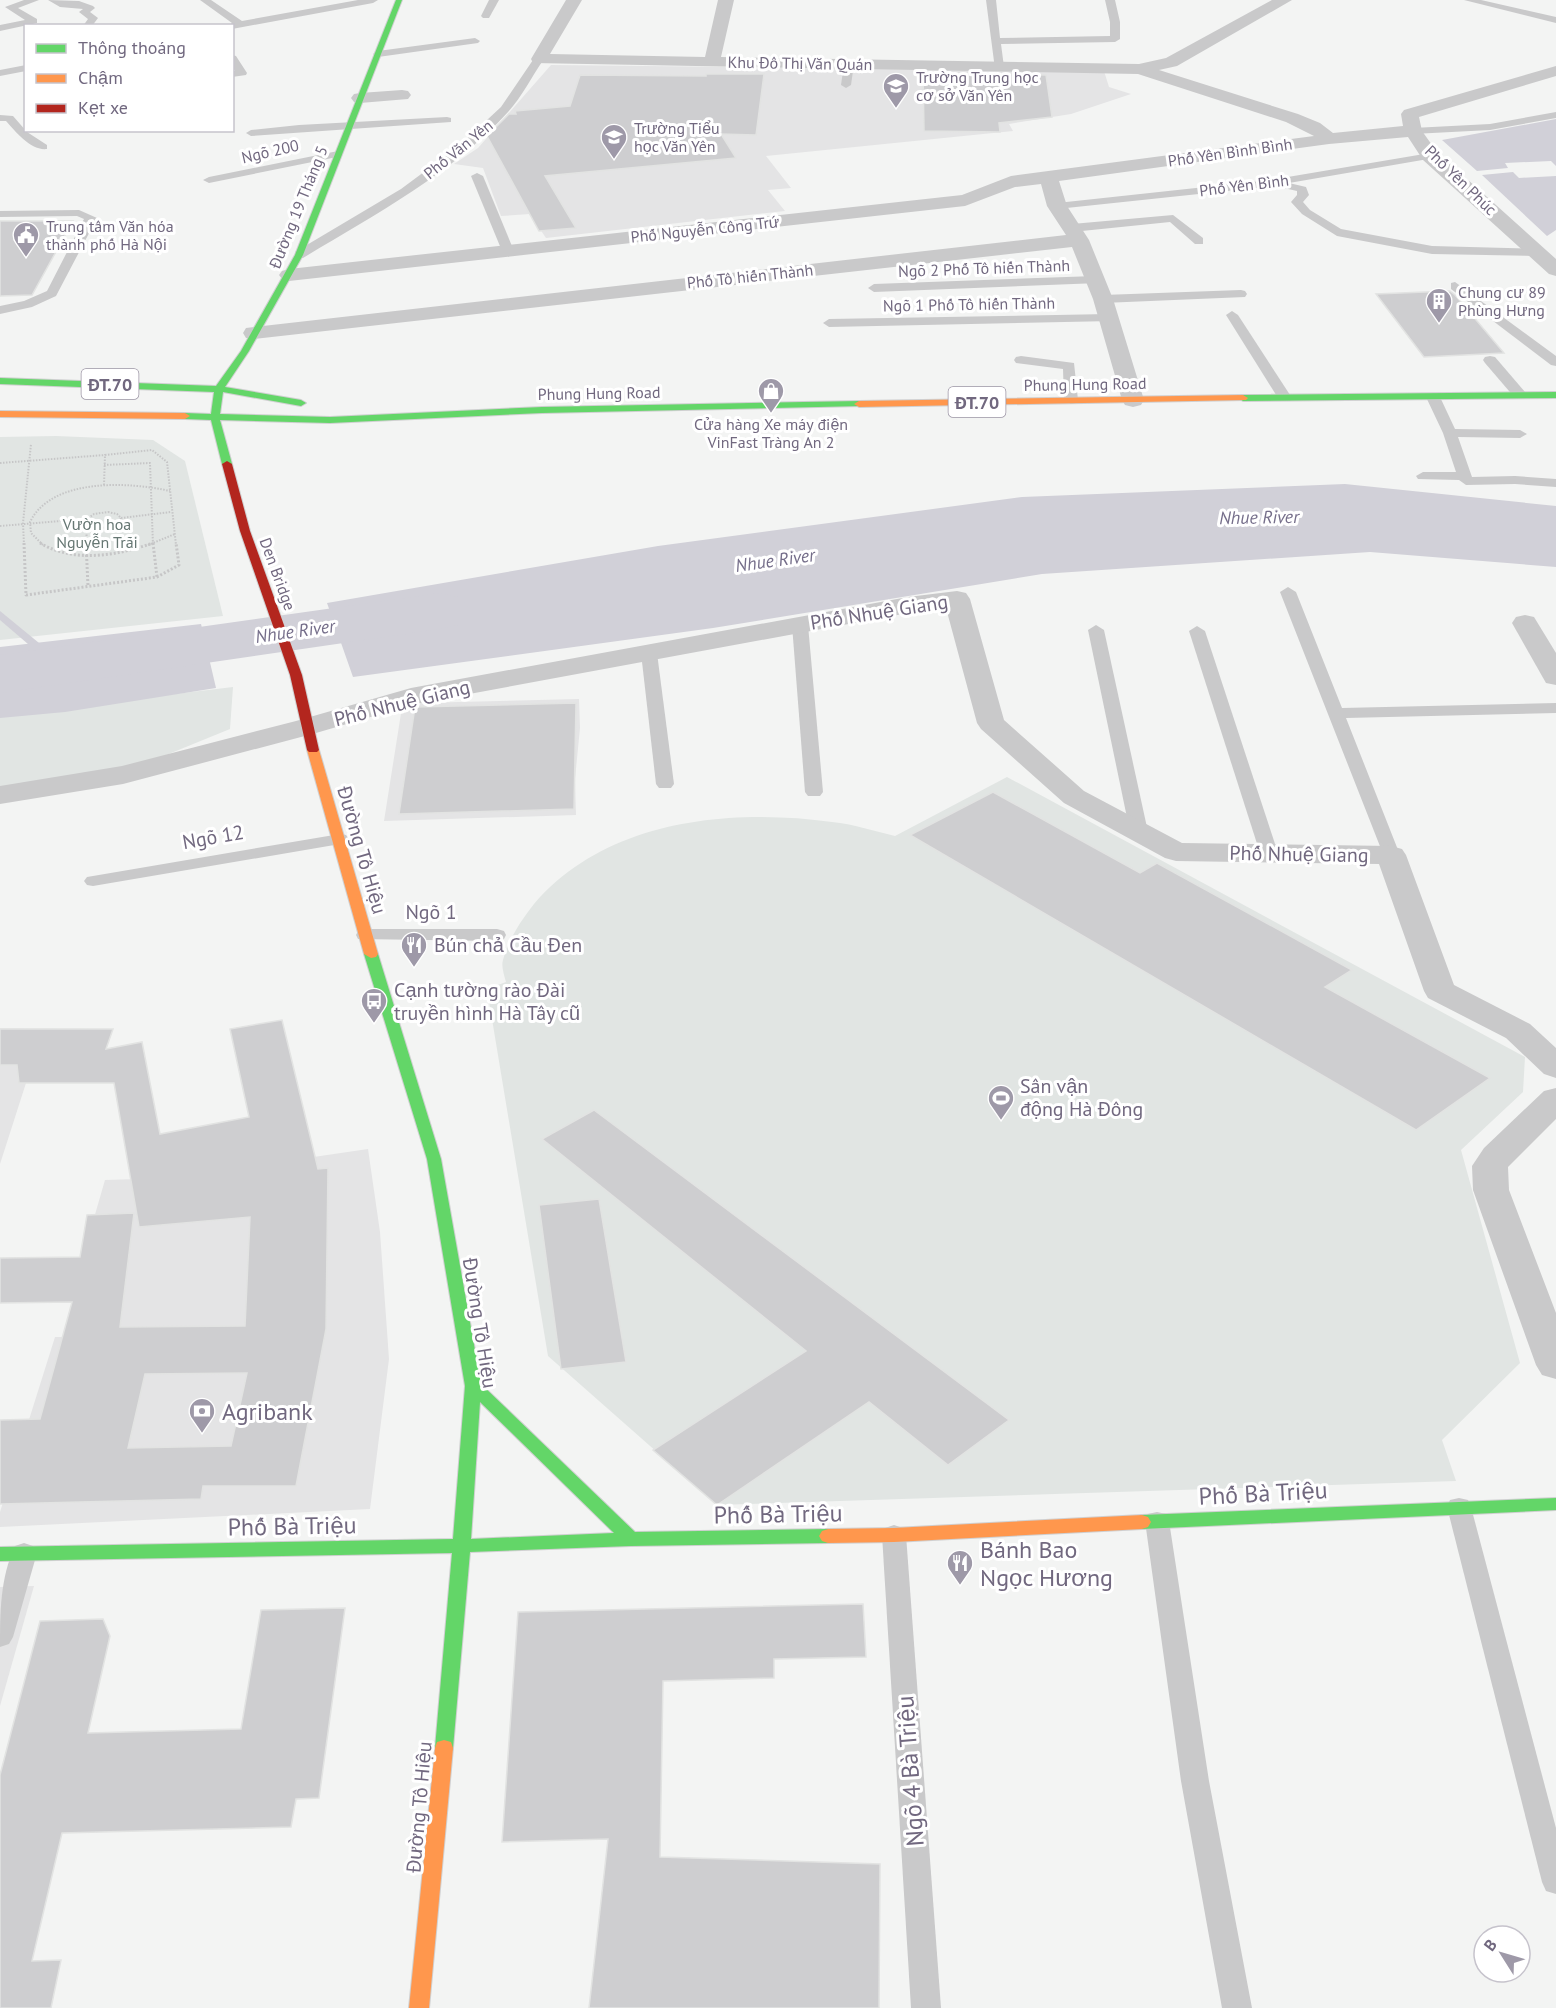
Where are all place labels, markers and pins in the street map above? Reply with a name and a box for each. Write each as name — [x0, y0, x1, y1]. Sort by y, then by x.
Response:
place label: Trường Trung học cơ sở Văn Yên — [916, 67, 1039, 105]
school or university icon: Trường Trung học cơ sở Văn Yên — [881, 71, 911, 109]
place label: Trường Tiểu học Văn Yên — [634, 118, 720, 156]
school or university icon: Trường Tiểu học Văn Yên — [599, 122, 629, 160]
place label: Trung tâm Văn hóa thành phố Hà Nội — [46, 216, 174, 254]
public building icon: Trung tâm Văn hóa thành phố Hà Nội — [11, 220, 41, 258]
place label: Chung cư 89 Phùng Hưng — [1458, 282, 1546, 320]
building icon: Chung cư 89 Phùng Hưng — [1424, 286, 1454, 324]
shop icon: Cửa hàng Xe máy điện VinFast Tràng An 2 — [756, 376, 786, 414]
place label: Cửa hàng Xe máy điện VinFast Tràng An 2 — [694, 414, 848, 452]
restaurant icon: Bún chả Cầu Đen — [399, 930, 429, 968]
place label: Bún chả Cầu Đen — [434, 932, 582, 958]
place label: Cạnh tường rào Đài truyền hình Hà Tây cũ — [394, 977, 580, 1026]
bus stop icon: Cạnh tường rào Đài truyền hình Hà Tây cũ — [359, 986, 389, 1024]
place label: Sân vận động Hà Đông — [1020, 1073, 1143, 1122]
sports icon: Sân vận động Hà Đông — [986, 1083, 1016, 1121]
bank icon: Agribank — [187, 1396, 217, 1434]
place label: Agribank — [222, 1396, 313, 1427]
place label: Bánh Bao Ngọc Hương — [980, 1534, 1113, 1593]
restaurant icon: Bánh Bao Ngọc Hương — [945, 1548, 975, 1586]

